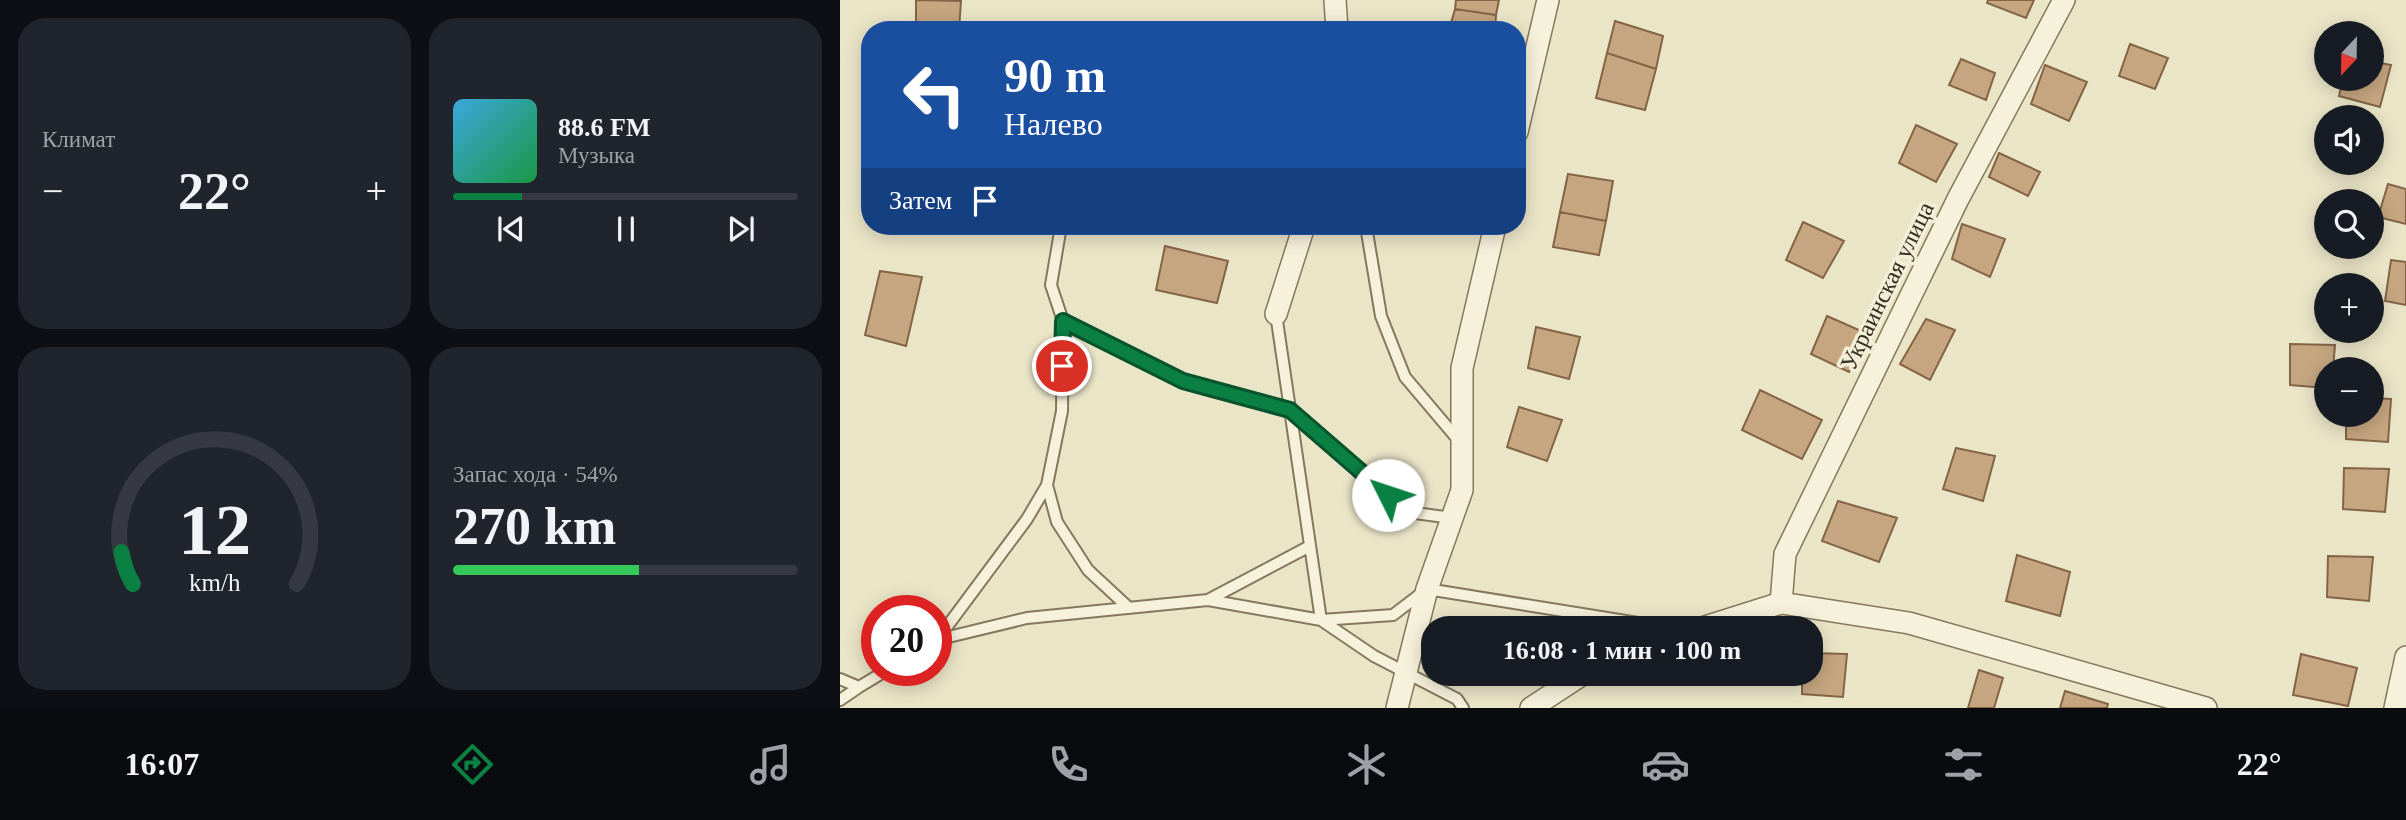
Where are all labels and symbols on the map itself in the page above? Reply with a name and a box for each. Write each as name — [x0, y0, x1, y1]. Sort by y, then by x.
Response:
north arrow — [2314, 21, 2384, 91]
street label: Украинская улица — [1835, 197, 1939, 374]
pin — [1032, 336, 1092, 396]
position arrow — [1351, 458, 1425, 532]
speed limit sign: 20 — [861, 595, 952, 686]

